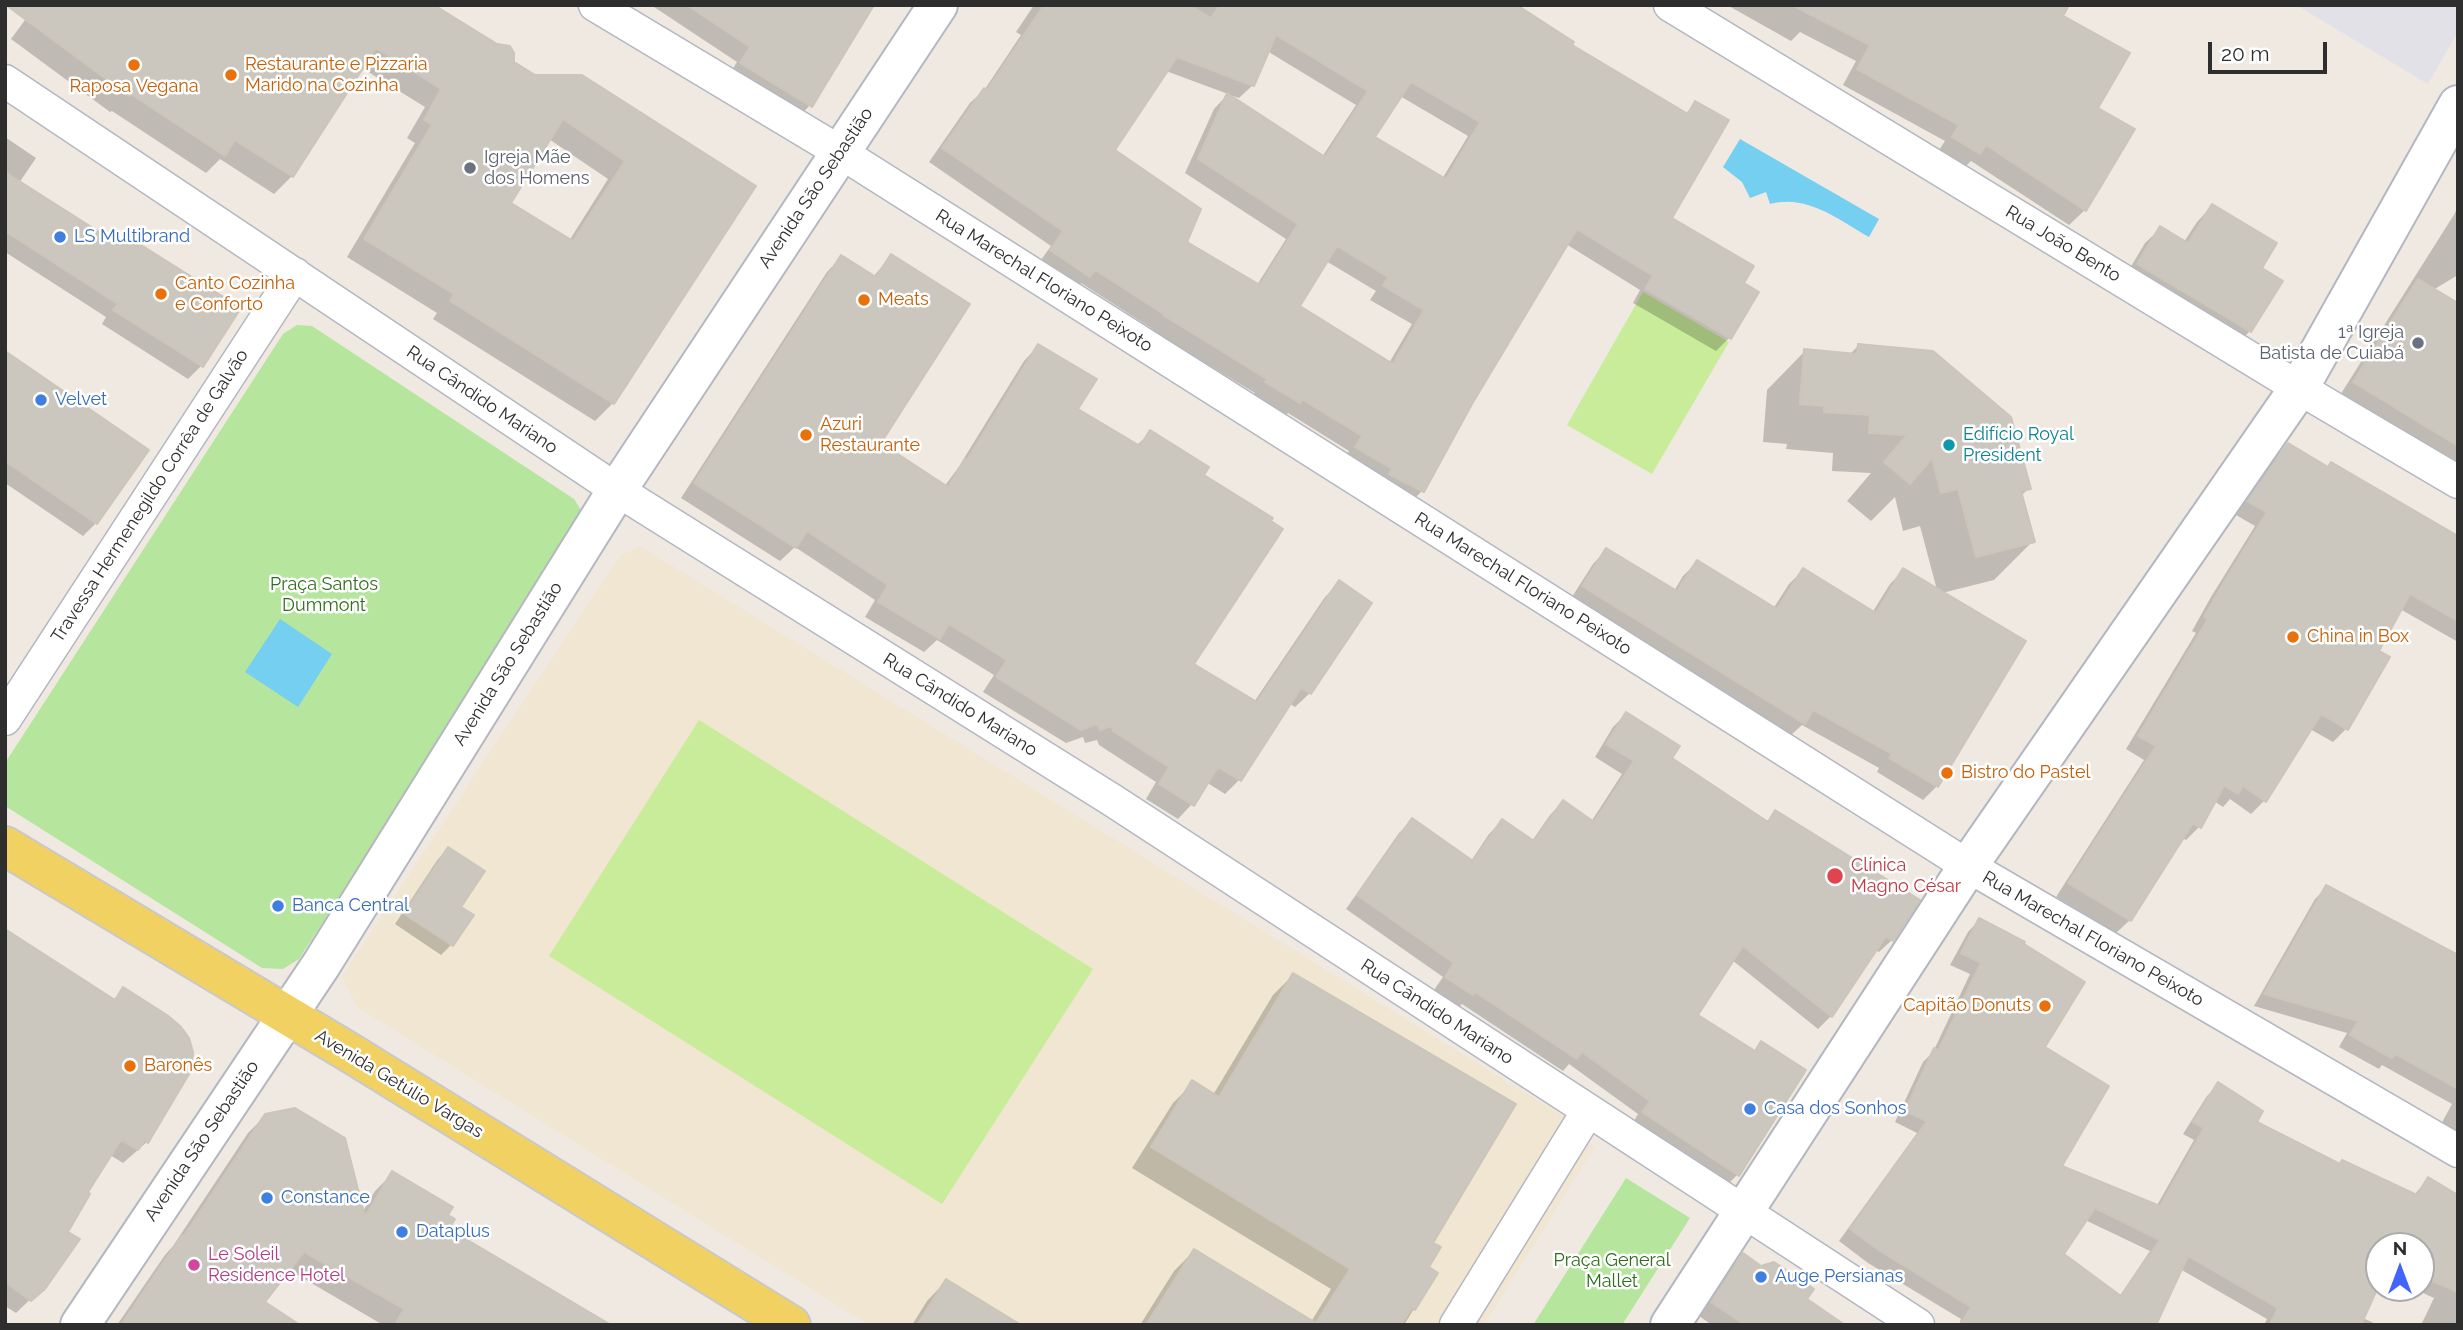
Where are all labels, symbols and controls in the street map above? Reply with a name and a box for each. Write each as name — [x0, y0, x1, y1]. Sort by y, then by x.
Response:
scale bar — [2211, 28, 2330, 72]
text: 20 m — [2221, 41, 2269, 66]
place label: Restaurante e Pizzaria Marido na Cozinha — [245, 54, 428, 96]
marker: Raposa Vegana — [126, 57, 142, 73]
marker: Restaurante e Pizzaria Marido na Cozinha — [223, 67, 239, 83]
place label: Raposa Vegana — [69, 76, 199, 98]
street label: Avenida São Sebastião — [754, 104, 878, 272]
place label: Igreja Mãe dos Homens — [484, 147, 589, 190]
marker: Igreja Mãe dos Homens — [462, 160, 478, 176]
street label: Rua João Bento — [2001, 201, 2125, 287]
street label: Rua Marechal Floriano Peixoto — [931, 205, 1157, 357]
place label: LS Multibrand — [74, 226, 190, 248]
marker: LS Multibrand — [52, 229, 68, 245]
place label: Canto Cozinha e Conforto — [175, 273, 295, 316]
marker: Canto Cozinha e Conforto — [153, 286, 169, 302]
place label: Meats — [878, 289, 929, 311]
marker: Meats — [856, 292, 872, 308]
place label: 1ª Igreja Batista de Cuiabá — [2259, 322, 2404, 364]
marker: 1ª Igreja Batista de Cuiabá — [2410, 335, 2426, 351]
street label: Rua Cândido Mariano — [402, 341, 562, 459]
street label: Travessa Hermenegildo Corrêa de Galvão — [47, 345, 253, 647]
place label: Velvet — [55, 389, 107, 411]
marker: Velvet — [33, 392, 49, 408]
place label: Azuri Restaurante — [820, 414, 920, 457]
place label: Edifício Royal President — [1963, 424, 2074, 466]
marker: Azuri Restaurante — [798, 427, 814, 443]
marker: Edifício Royal President — [1941, 437, 1957, 453]
street label: Rua Marechal Floriano Peixoto — [1410, 508, 1636, 660]
park label: Praça Santos Dummont — [270, 574, 378, 616]
street label: Avenida São Sebastião — [449, 578, 567, 750]
place label: China in Box — [2307, 626, 2409, 648]
marker: China in Box — [2285, 629, 2301, 645]
street label: Rua Cândido Mariano — [879, 649, 1041, 761]
place label: Bistro do Pastel — [1961, 762, 2090, 784]
marker: Bistro do Pastel — [1939, 765, 1955, 781]
place label: Clínica Magno César — [1851, 855, 1961, 898]
marker: Clínica Magno César — [1825, 866, 1845, 886]
street label: Rua Marechal Floriano Peixoto — [1979, 867, 2207, 1011]
place label: Banca Central — [292, 895, 409, 917]
marker: Banca Central — [270, 898, 286, 914]
street label: Rua Cândido Mariano — [1357, 955, 1517, 1069]
place label: Capitão Donuts — [1903, 995, 2031, 1017]
marker: Capitão Donuts — [2037, 998, 2053, 1014]
street label: Avenida Getúlio Vargas — [311, 1025, 487, 1143]
place label: Baronês — [144, 1055, 212, 1077]
street label: Avenida São Sebastião — [140, 1057, 264, 1225]
marker: Baronês — [122, 1058, 138, 1074]
place label: Casa dos Sonhos — [1764, 1098, 1906, 1120]
marker: Casa dos Sonhos — [1742, 1101, 1758, 1117]
place label: Constance — [281, 1187, 370, 1209]
marker: Constance — [259, 1190, 275, 1206]
place label: Dataplus — [416, 1221, 490, 1243]
marker: Dataplus — [394, 1224, 410, 1240]
north arrow — [2365, 1232, 2435, 1302]
text: N — [2393, 1237, 2407, 1259]
place label: Le Soleil Residence Hotel — [208, 1244, 345, 1286]
park label: Praça General Mallet — [1553, 1250, 1671, 1292]
marker: Le Soleil Residence Hotel — [186, 1257, 202, 1273]
place label: Auge Persianas — [1775, 1266, 1903, 1288]
marker: Auge Persianas — [1753, 1269, 1769, 1285]

